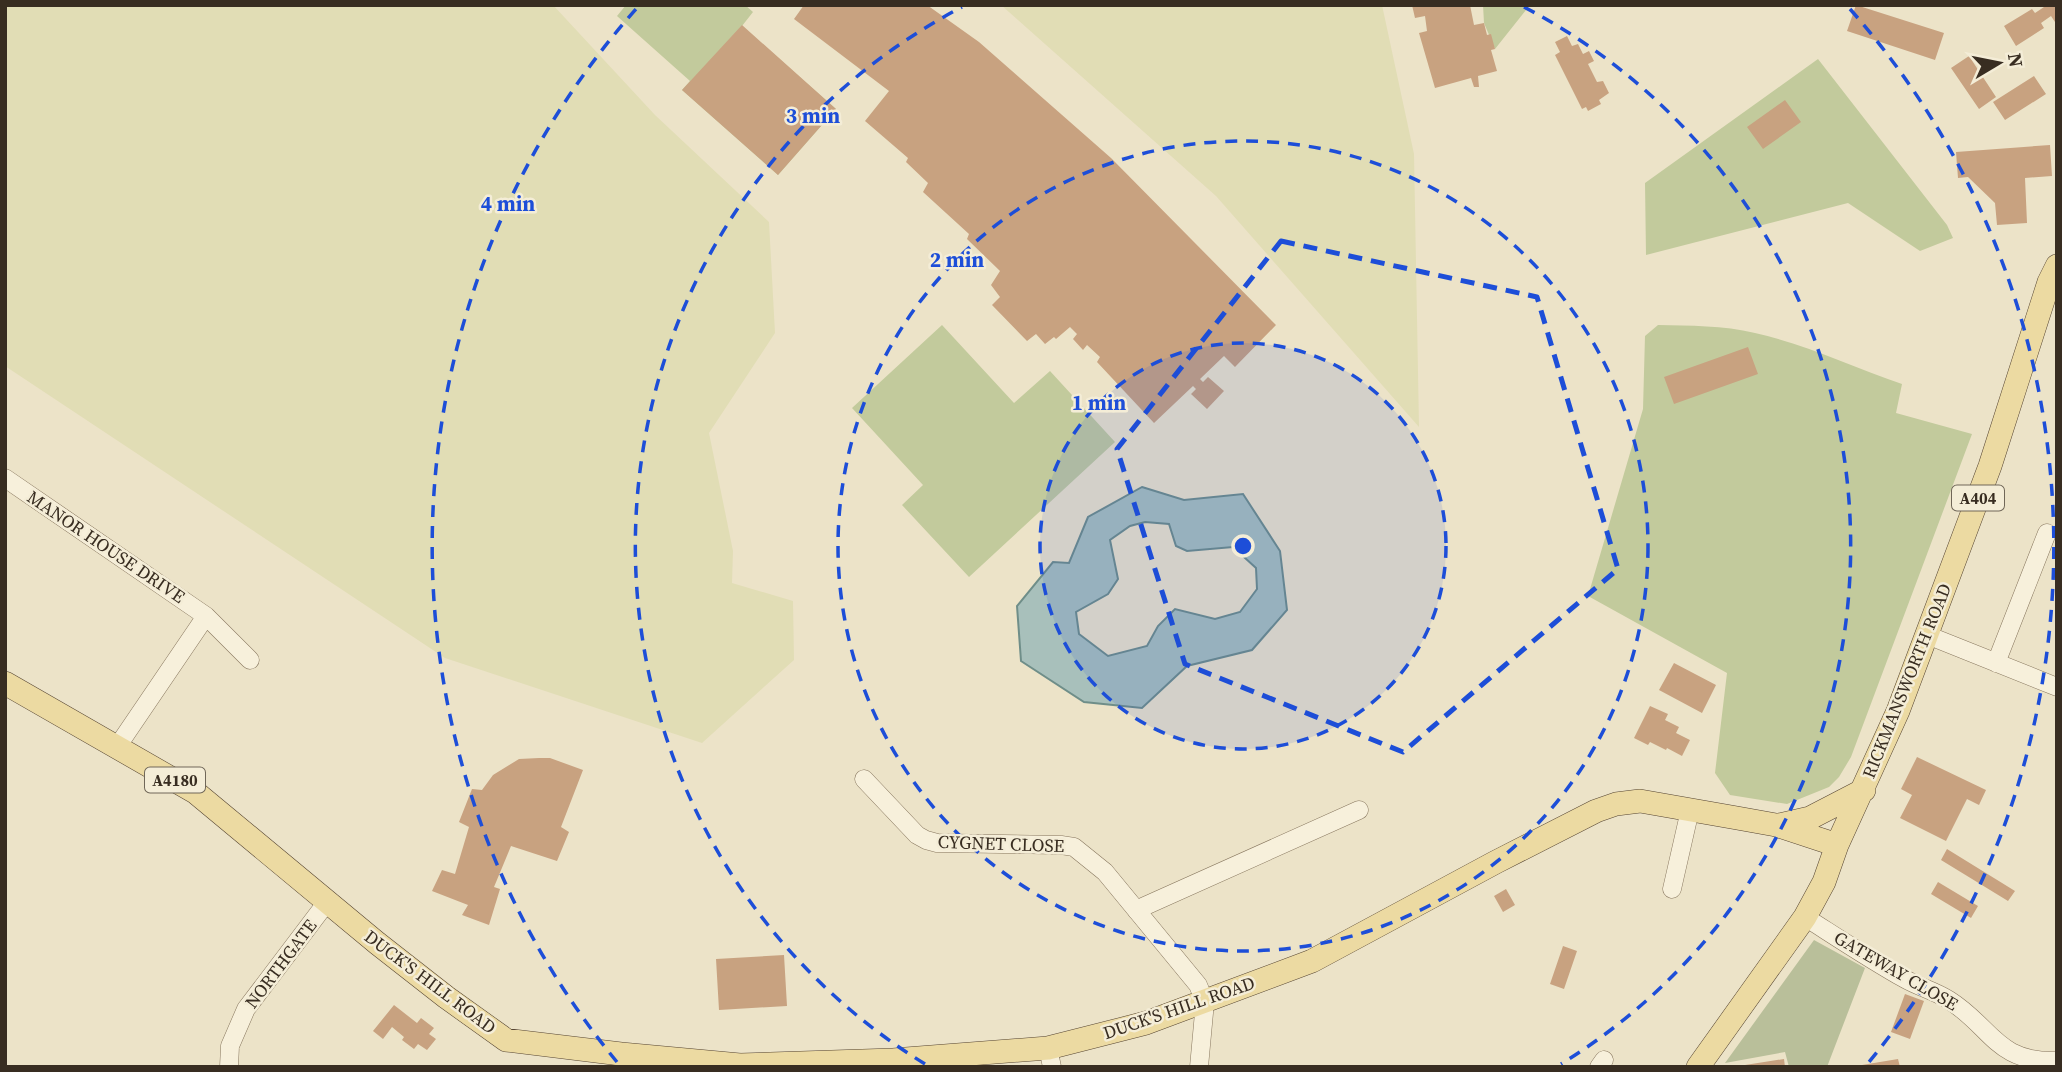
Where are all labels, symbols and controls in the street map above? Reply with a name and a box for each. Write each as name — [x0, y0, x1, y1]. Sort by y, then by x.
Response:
north arrow — [1964, 28, 2034, 98]
text: N — [2002, 51, 2030, 69]
text: 3 min — [786, 101, 840, 130]
text: 4 min — [481, 189, 535, 218]
text: 2 min — [930, 245, 984, 274]
text: 1 min — [1072, 388, 1126, 417]
street label: MANOR HOUSE DRIVE — [22, 484, 190, 609]
road number: A404 — [1952, 485, 2004, 510]
centre of rings — [1231, 534, 1255, 558]
street label: RICKMANSWORTH ROAD — [1856, 580, 1957, 782]
road number: A4180 — [145, 768, 205, 792]
street label: CYGNET CLOSE — [937, 829, 1065, 858]
street label: NORTHGATE — [239, 914, 322, 1013]
street label: DUCK'S HILL ROAD — [359, 924, 501, 1039]
street label: GATEWAY CLOSE — [1830, 925, 1963, 1016]
street label: DUCK'S HILL ROAD — [1100, 970, 1258, 1045]

